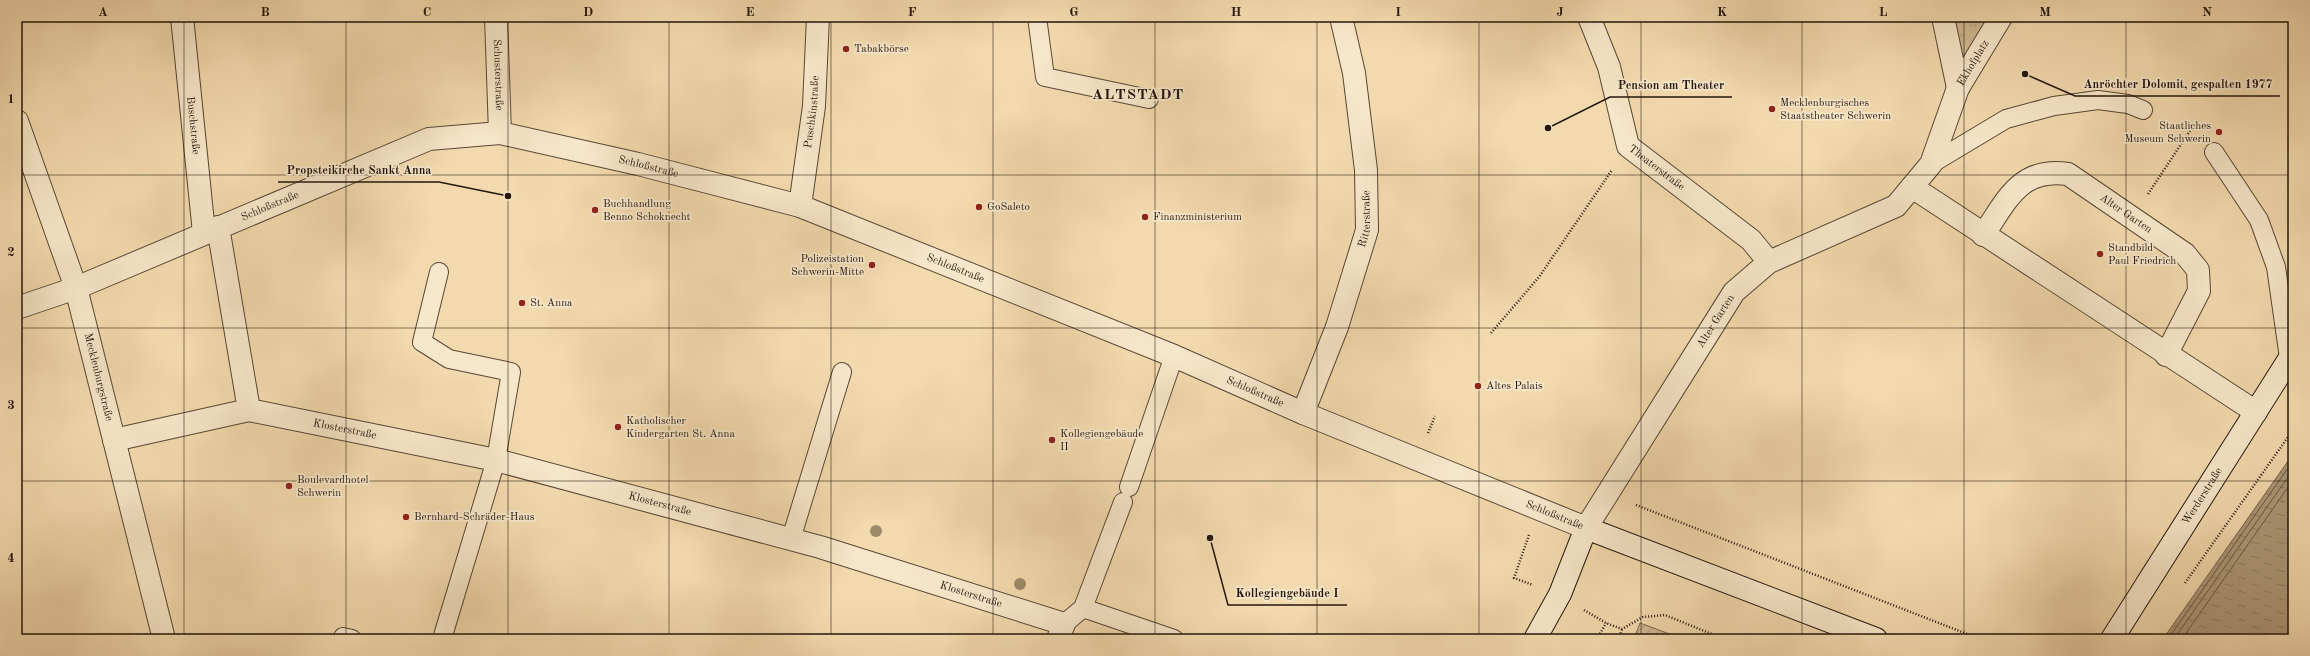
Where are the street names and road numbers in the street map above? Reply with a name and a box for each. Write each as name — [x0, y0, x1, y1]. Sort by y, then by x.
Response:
street label: Ekhofplatz — [1955, 38, 1991, 88]
street label: Schusterstraße — [491, 39, 505, 111]
street label: Puschkinstraße — [803, 75, 821, 149]
street label: Buschstraße — [185, 96, 201, 155]
street label: Theaterstraße — [1626, 143, 1687, 193]
street label: Schloßstraße — [617, 154, 680, 180]
street label: Schloßstraße — [240, 189, 301, 223]
street label: Ritterstraße — [1356, 190, 1373, 249]
street label: Alter Garten — [2098, 192, 2154, 235]
street label: Schloßstraße — [925, 252, 986, 285]
street label: Alter Garten — [1695, 293, 1736, 350]
street label: Mecklenburgstraße — [82, 332, 115, 422]
street label: Schloßstraße — [1225, 374, 1285, 409]
street label: Klosterstraße — [312, 418, 377, 441]
street label: Werderstraße — [2180, 466, 2224, 527]
street label: Klosterstraße — [627, 490, 692, 518]
street label: Schloßstraße — [1524, 499, 1585, 532]
street label: Klosterstraße — [938, 580, 1003, 610]

